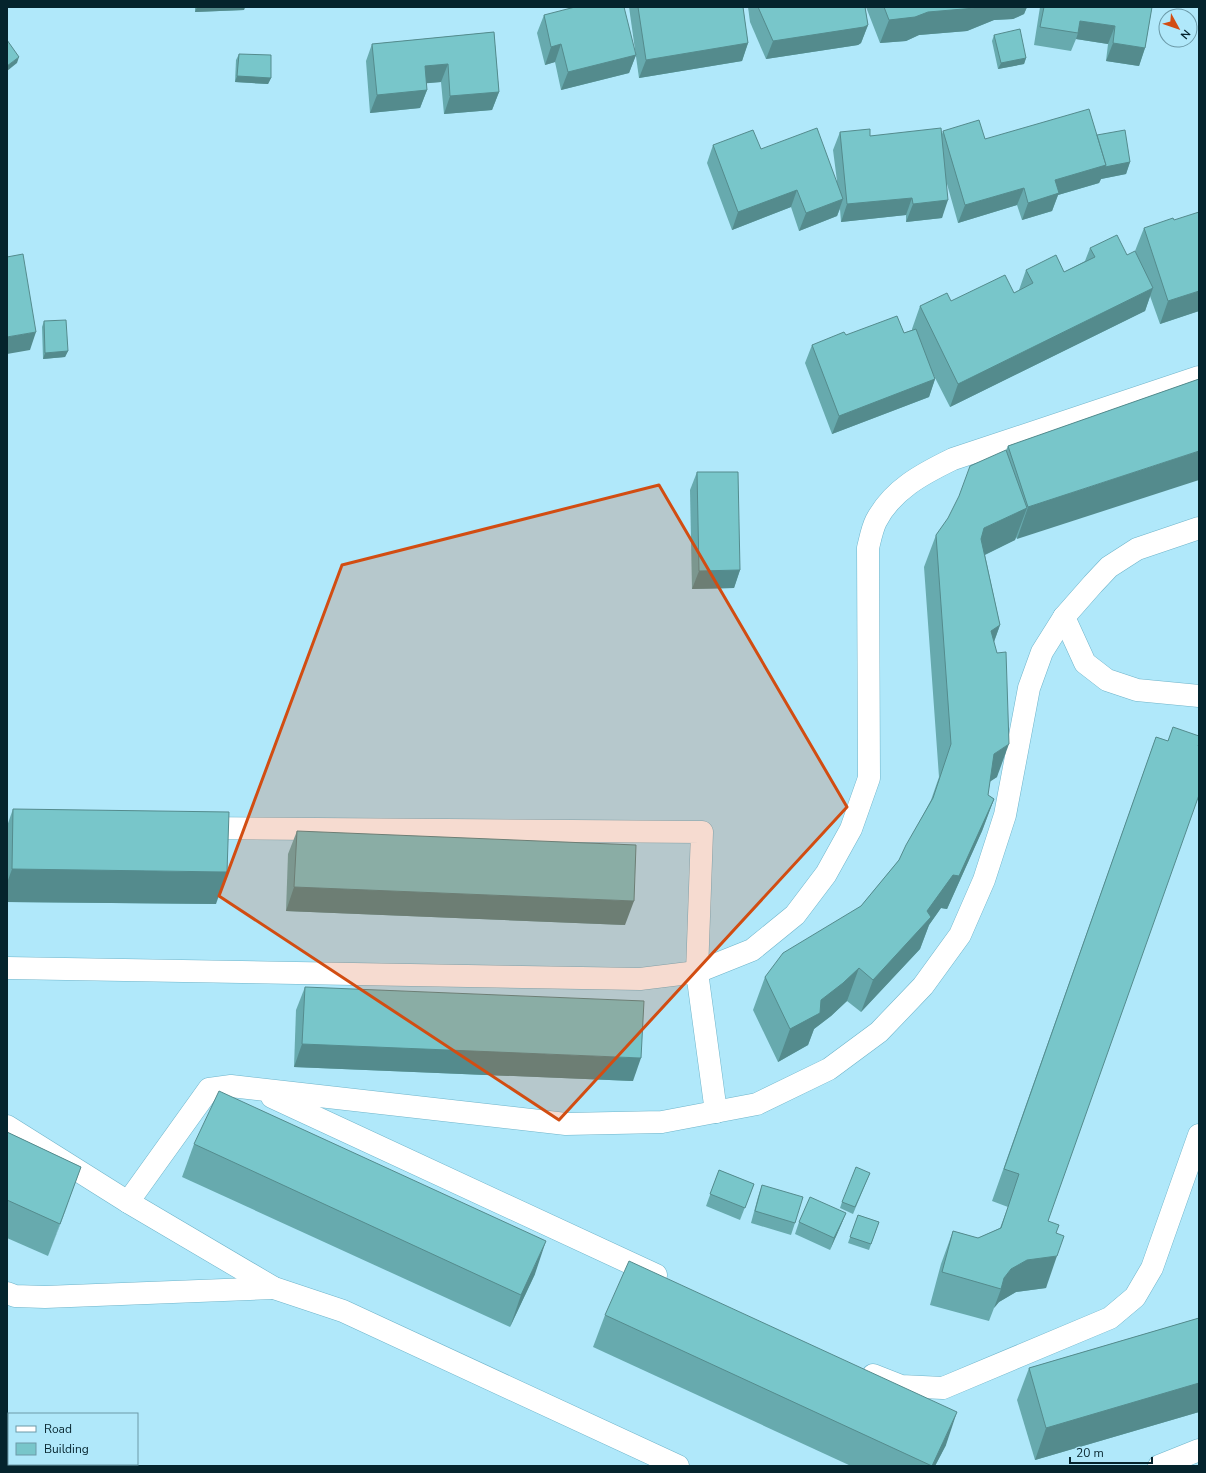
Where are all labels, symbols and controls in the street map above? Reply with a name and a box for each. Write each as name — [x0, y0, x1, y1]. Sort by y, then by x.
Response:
north arrow — [1158, 8, 1198, 48]
text: N — [1177, 26, 1194, 42]
legend — [8, 1413, 138, 1465]
text: Road — [44, 1421, 72, 1437]
scale bar — [1070, 1439, 1152, 1465]
text: Building — [44, 1441, 89, 1457]
text: 20 m — [1076, 1445, 1104, 1461]

